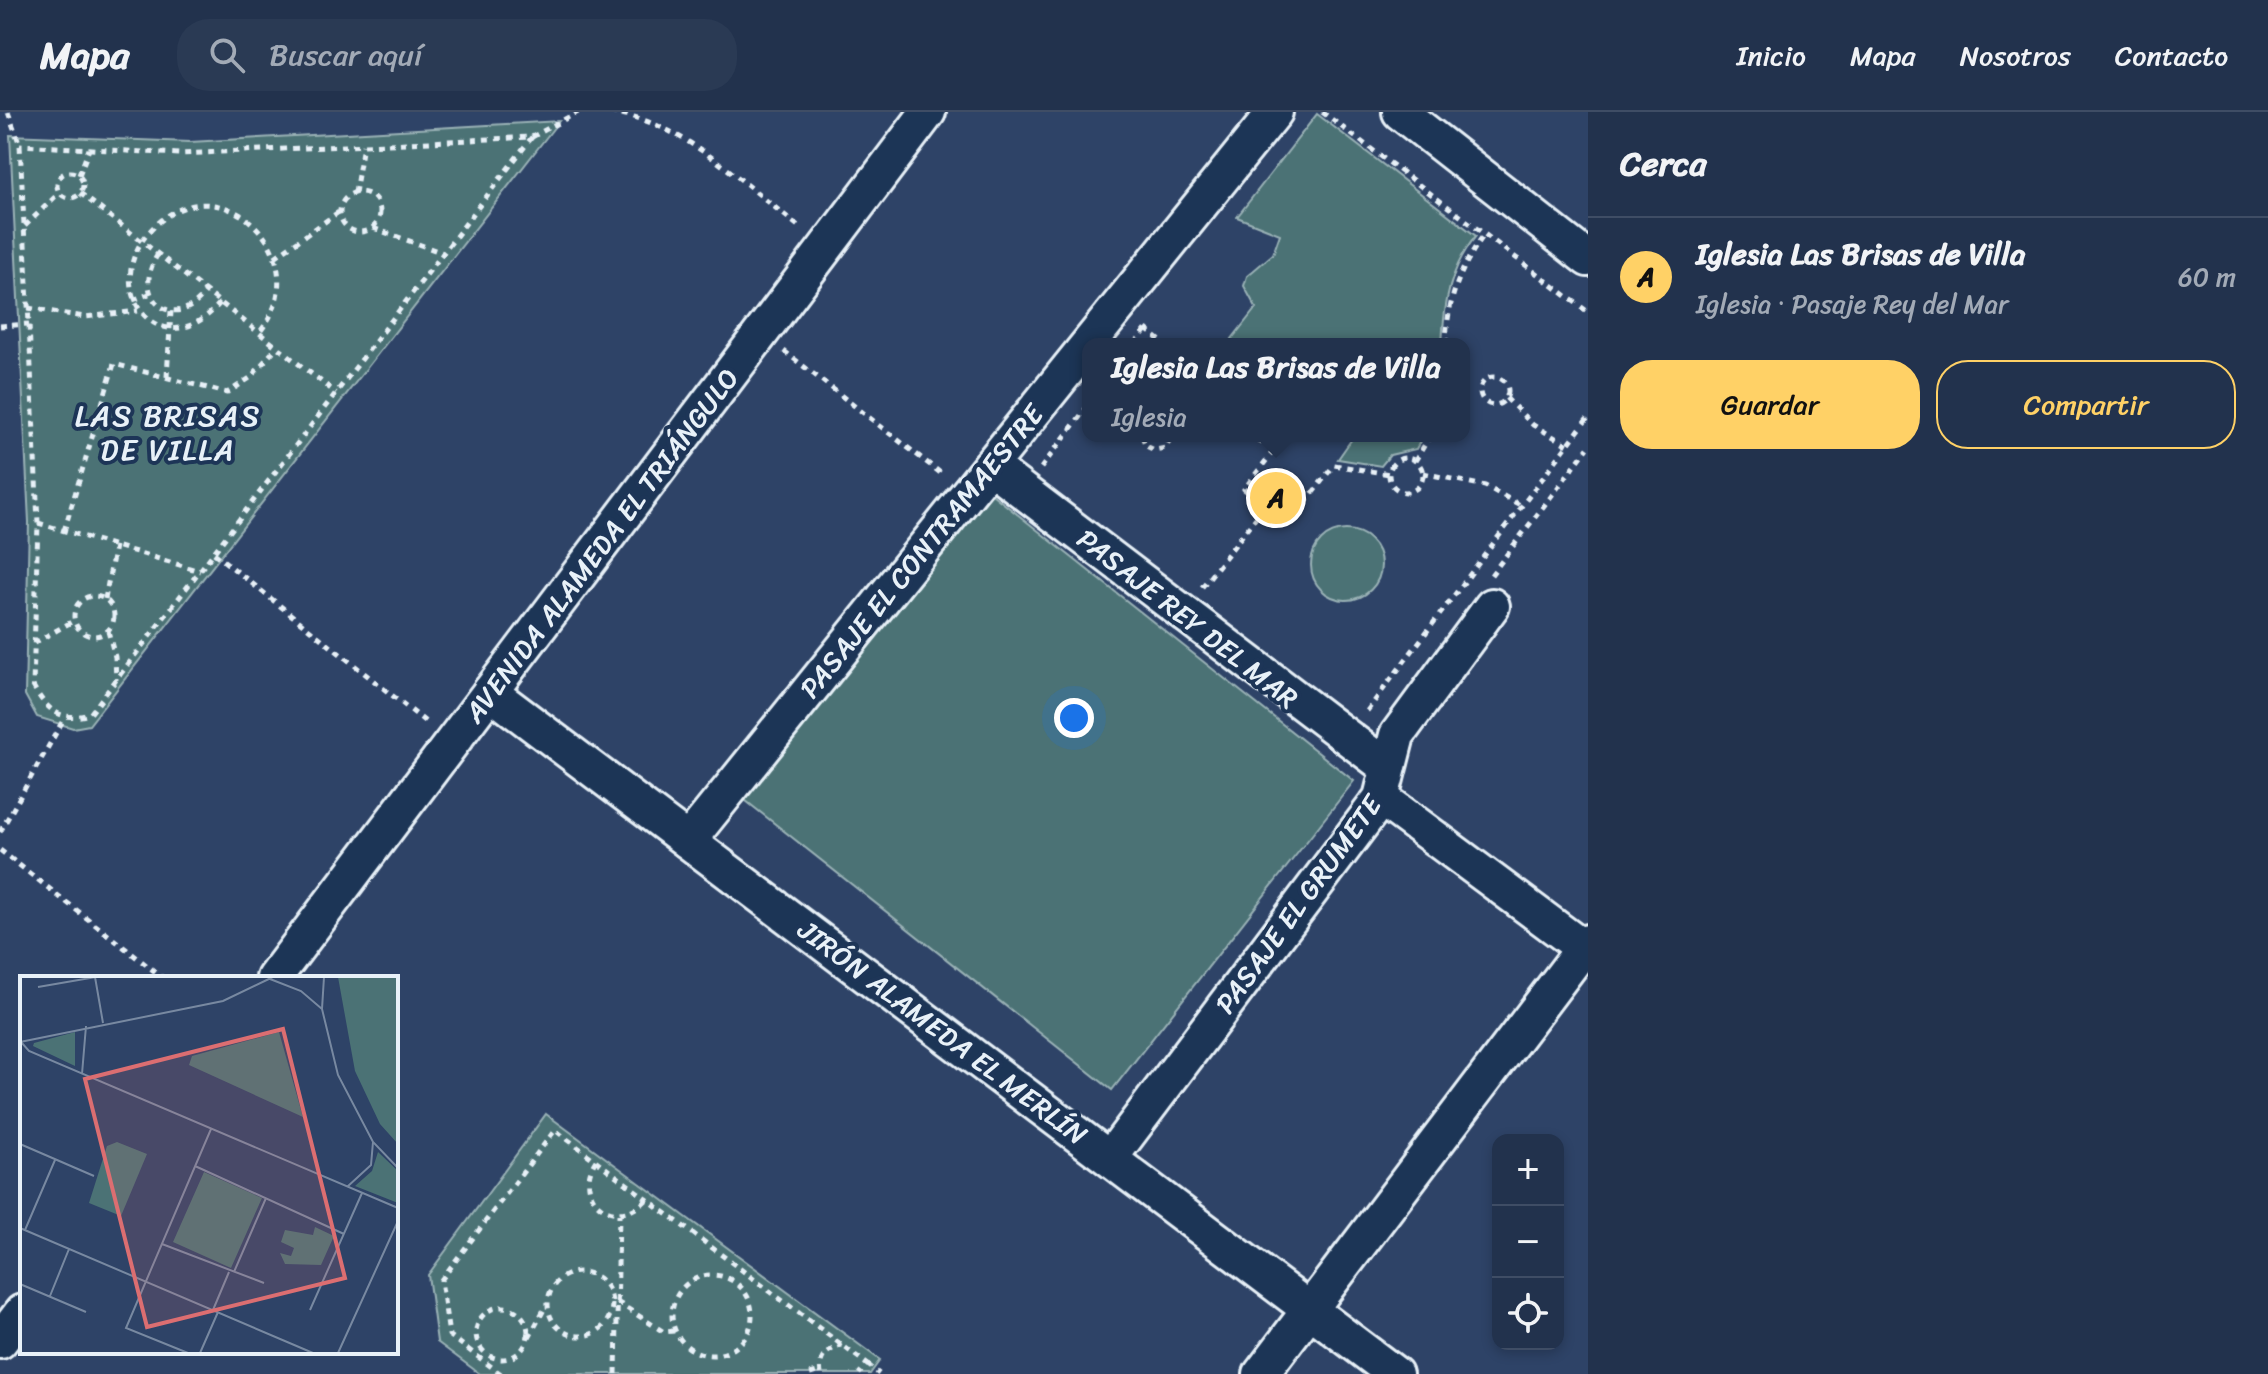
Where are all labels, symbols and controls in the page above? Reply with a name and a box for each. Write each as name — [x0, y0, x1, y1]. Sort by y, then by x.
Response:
search box — [177, 19, 737, 91]
text: Mapa — [40, 22, 129, 89]
text: Buscar aquí — [269, 28, 422, 82]
text: Inicio — [1736, 31, 1806, 80]
text: Mapa — [1850, 31, 1916, 80]
text: Nosotros — [1960, 31, 2071, 80]
text: Contacto — [2115, 31, 2228, 80]
icon: search — [205, 33, 249, 77]
text: Cerca — [1620, 134, 1707, 194]
text: Iglesia Las Brisas de Villa — [1696, 227, 2025, 281]
text: A — [1637, 254, 1655, 300]
text: 60 m — [2178, 254, 2236, 300]
text: Iglesia · Pasaje Rey del Mar — [1696, 281, 2009, 327]
popup — [1082, 338, 1470, 442]
text: Iglesia Las Brisas de Villa — [1111, 340, 1441, 394]
street label: AVENIDA ALAMEDA EL TRIÁNGULO — [450, 357, 752, 735]
button: Guardar — [1620, 360, 1920, 449]
button: Compartir — [1936, 360, 2236, 449]
district label: LAS BRISAS DE VILLA — [75, 389, 261, 477]
street label: PASAJE EL CONTRAMAESTRE — [787, 392, 1057, 710]
text: Iglesia — [1111, 394, 1186, 440]
pin: A — [1250, 468, 1302, 528]
street label: PASAJE REY DEL MAR — [1066, 516, 1310, 721]
your location — [1054, 698, 1094, 738]
street label: PASAJE EL GRUMETE — [1202, 783, 1396, 1025]
street label: JIRÓN ALAMEDA EL MERLÍN — [786, 906, 1099, 1158]
inset map — [20, 976, 398, 1354]
map controls — [1492, 1134, 1564, 1350]
button: + — [1492, 1134, 1564, 1206]
button: − — [1492, 1206, 1564, 1278]
button: locate — [1492, 1278, 1564, 1350]

